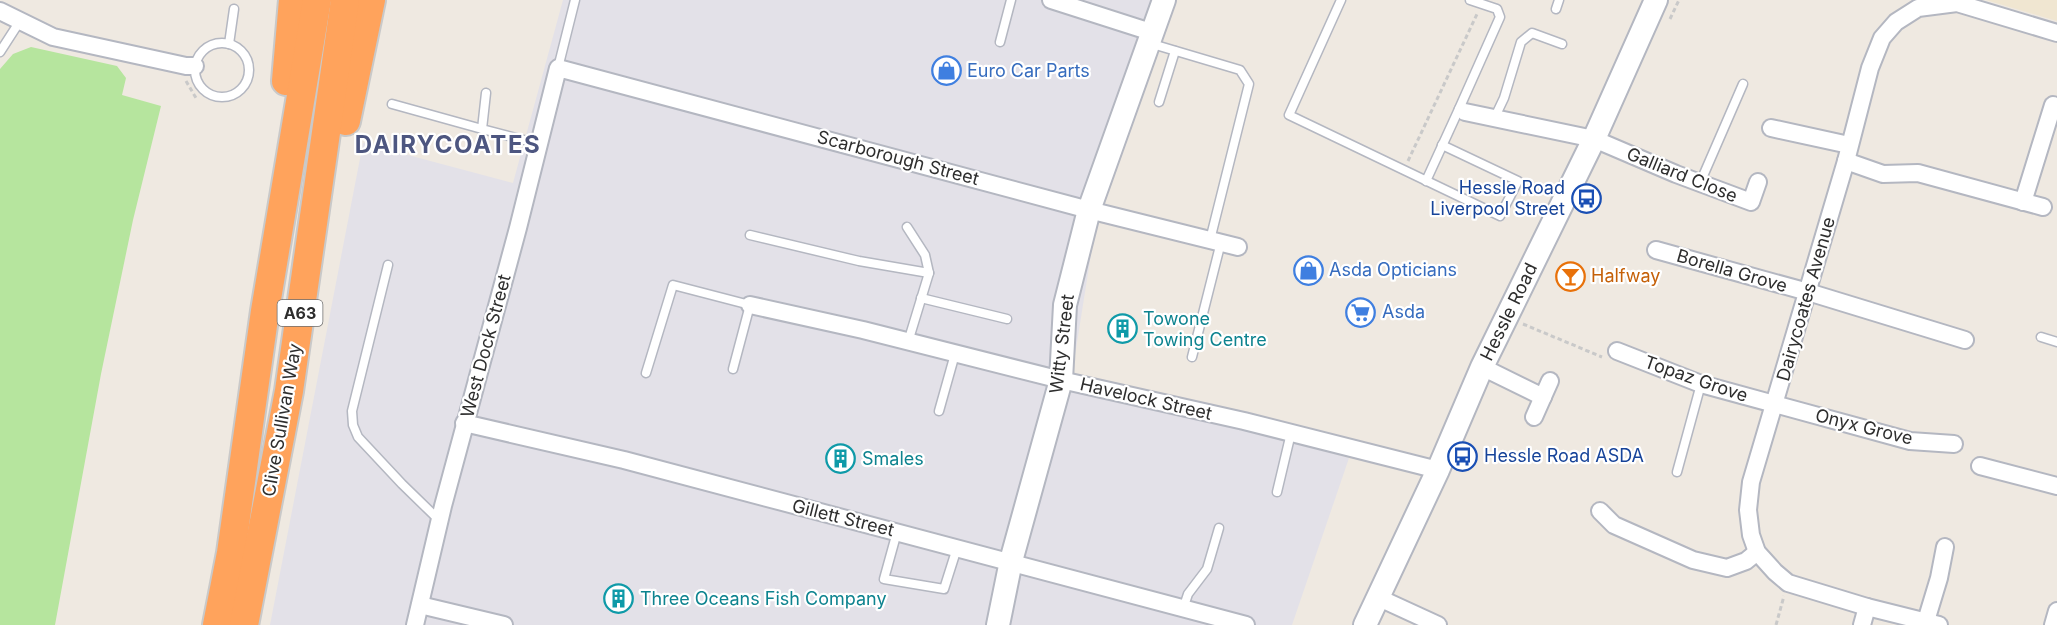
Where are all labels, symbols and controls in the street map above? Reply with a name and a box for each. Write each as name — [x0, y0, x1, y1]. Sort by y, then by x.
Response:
shop icon: Euro Car Parts — [930, 55, 962, 87]
place label: Euro Car Parts — [967, 60, 1090, 81]
street label: Scarborough Street — [815, 126, 981, 189]
district label: DAIRYCOATES — [355, 130, 541, 159]
street label: Galliard Close — [1624, 143, 1741, 206]
place label: Hessle Road Liverpool Street — [1430, 177, 1565, 219]
bus stop icon: Hessle Road Liverpool Street — [1570, 182, 1602, 214]
street label: Dairycoates Avenue — [1772, 214, 1839, 383]
street label: Borella Grove — [1674, 245, 1790, 296]
shop icon: Asda Opticians — [1292, 254, 1324, 286]
place label: Asda Opticians — [1329, 259, 1457, 280]
street label: Hessle Road — [1476, 259, 1541, 364]
bar icon: Halfway — [1554, 260, 1586, 292]
place label: Halfway — [1591, 265, 1660, 286]
street label: West Dock Street — [456, 272, 515, 420]
street label: Witty Street — [1045, 293, 1078, 395]
supermarket icon: Asda — [1345, 296, 1377, 328]
road number: A63 — [278, 300, 322, 326]
place label: Asda — [1382, 301, 1425, 322]
place label: Towone Towing Centre — [1143, 308, 1267, 350]
building icon: Towone Towing Centre — [1106, 313, 1138, 345]
street label: Clive Sullivan Way — [258, 342, 305, 498]
street label: Topaz Grove — [1642, 351, 1751, 406]
street label: Havelock Street — [1078, 373, 1214, 424]
street label: Onyx Grove — [1813, 404, 1915, 449]
bus stop icon: Hessle Road ASDA — [1447, 440, 1479, 472]
building icon: Smales — [825, 443, 857, 475]
place label: Hessle Road ASDA — [1484, 445, 1644, 466]
place label: Smales — [862, 448, 924, 469]
street label: Gillett Street — [790, 495, 896, 540]
building icon: Three Oceans Fish Company — [603, 583, 635, 615]
place label: Three Oceans Fish Company — [640, 588, 887, 609]

